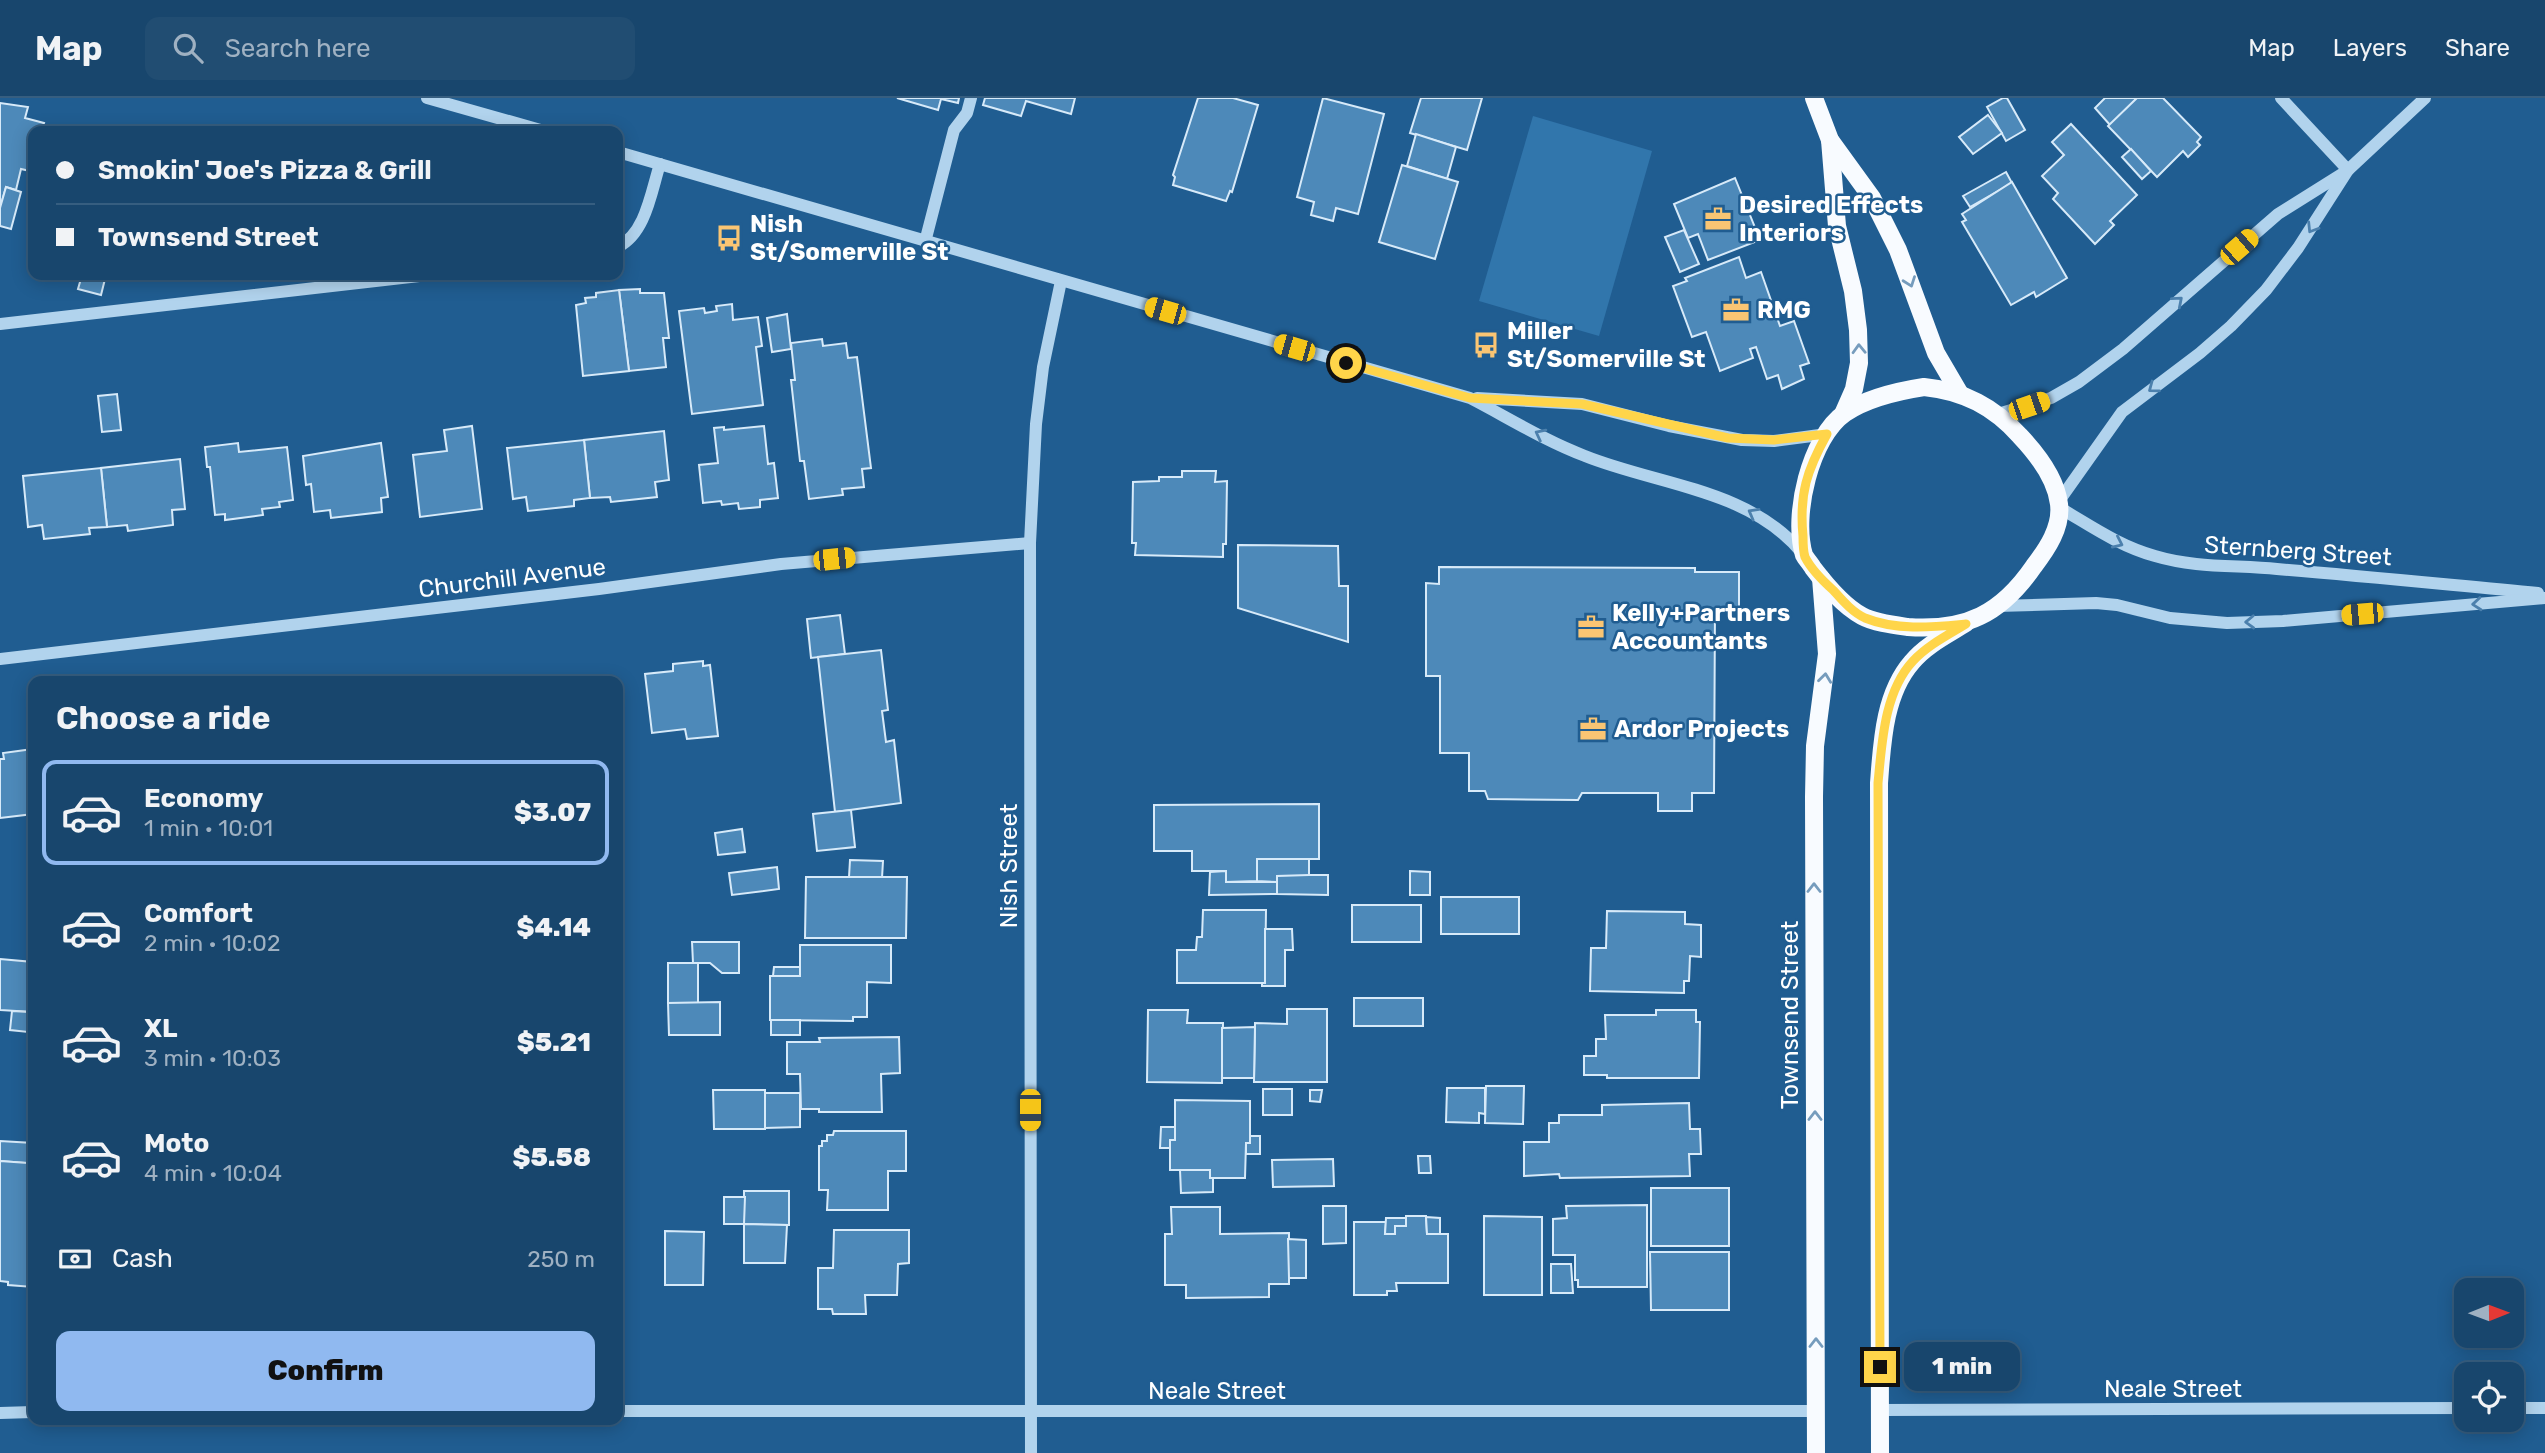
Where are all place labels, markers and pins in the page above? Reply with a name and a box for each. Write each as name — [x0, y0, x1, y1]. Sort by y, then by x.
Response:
place label: Desired Effects Interiors — [1739, 191, 1923, 247]
office icon: Desired Effects Interiors — [1703, 204, 1733, 234]
place label: Nish St/Somerville St — [750, 210, 949, 266]
bus stop icon: Nish St/Somerville St — [714, 223, 744, 253]
office icon: RMG — [1721, 295, 1751, 325]
place label: RMG — [1757, 296, 1811, 324]
place label: Miller St/Somerville St — [1507, 317, 1706, 373]
bus stop icon: Miller St/Somerville St — [1471, 330, 1501, 360]
place label: Kelly+Partners Accountants — [1612, 599, 1790, 655]
office icon: Kelly+Partners Accountants — [1576, 612, 1606, 642]
office icon: Ardor Projects — [1578, 714, 1608, 744]
place label: Ardor Projects — [1614, 715, 1789, 743]

